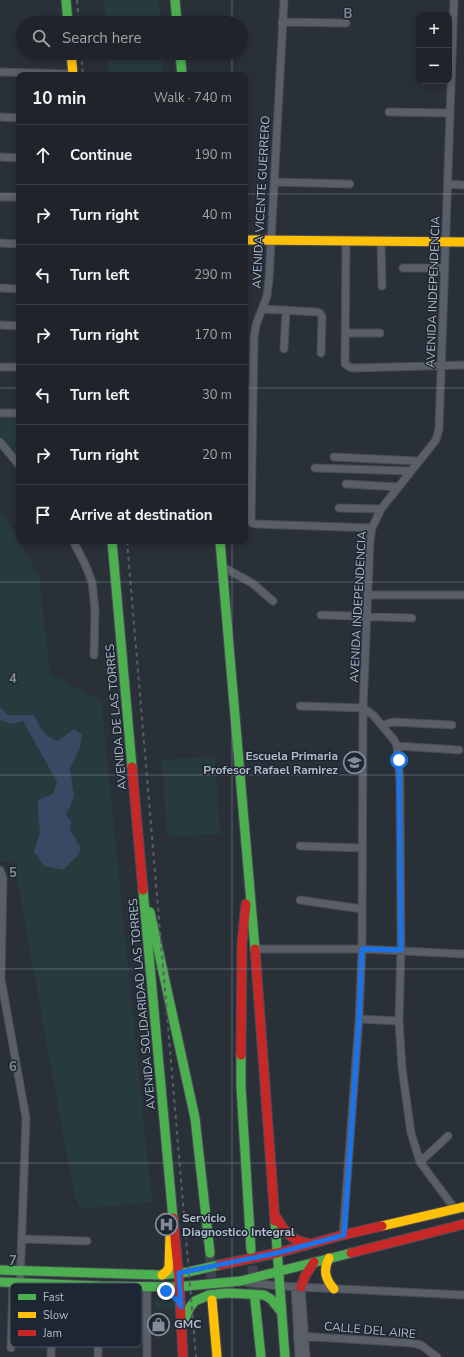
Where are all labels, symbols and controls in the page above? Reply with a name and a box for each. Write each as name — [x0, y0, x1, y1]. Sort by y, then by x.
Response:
text: B — [344, 5, 353, 23]
map controls — [416, 12, 452, 84]
button: + — [416, 12, 452, 48]
search box — [16, 16, 248, 60]
icon: search — [30, 27, 52, 49]
text: Search here — [62, 28, 142, 48]
button: − — [416, 48, 452, 84]
text: 10 min — [32, 87, 86, 110]
text: Walk · 740 m — [154, 89, 232, 107]
street label: AVENIDA VICENTE GUERRERO — [248, 115, 274, 289]
icon: ahead — [32, 144, 54, 166]
text: Continue — [70, 145, 132, 165]
text: 190 m — [194, 146, 232, 164]
icon: right — [32, 204, 54, 226]
text: Turn right — [70, 205, 139, 225]
text: 40 m — [202, 206, 232, 224]
street label: AVENIDA INDEPENDENCIA — [422, 216, 444, 368]
icon: left — [32, 264, 54, 286]
text: Turn left — [70, 265, 129, 285]
text: 290 m — [194, 266, 232, 284]
icon: right — [32, 324, 54, 346]
text: Turn right — [70, 325, 139, 345]
text: 170 m — [194, 326, 232, 344]
icon: left — [32, 384, 54, 406]
text: Turn left — [70, 385, 129, 405]
text: 30 m — [202, 386, 232, 404]
icon: right — [32, 444, 54, 466]
text: Turn right — [70, 445, 139, 465]
text: 20 m — [202, 446, 232, 464]
icon: arrive — [32, 504, 54, 526]
text: Arrive at destination — [70, 505, 213, 525]
street label: AVENIDA INDEPENDENCIA — [346, 530, 370, 683]
street label: AVENIDA DE LAS TORRES — [102, 643, 130, 791]
text: 4 — [9, 670, 17, 688]
place label: Escuela Primaria Profesor Rafael Ramirez — [203, 748, 338, 778]
school or university icon: Escuela Primaria Profesor Rafael Ramirez — [341, 750, 367, 776]
route start — [390, 751, 408, 769]
text: 5 — [9, 864, 17, 882]
street label: AVENIDA SOLIDARIDAD LAS TORRES — [125, 898, 159, 1110]
text: 6 — [9, 1058, 17, 1076]
place label: Servicio Diagnostico Integral — [182, 1210, 295, 1240]
hospital icon: Servicio Diagnostico Integral — [154, 1212, 180, 1238]
text: 7 — [9, 1252, 17, 1270]
route end — [157, 1282, 175, 1300]
legend — [10, 1283, 142, 1347]
text: Fast — [43, 1290, 64, 1305]
text: Slow — [43, 1308, 68, 1323]
shop icon: GMC — [146, 1311, 172, 1337]
place label: GMC — [174, 1316, 201, 1332]
street label: CALLE DEL AIRE — [323, 1318, 417, 1342]
text: Jam — [42, 1326, 62, 1341]

